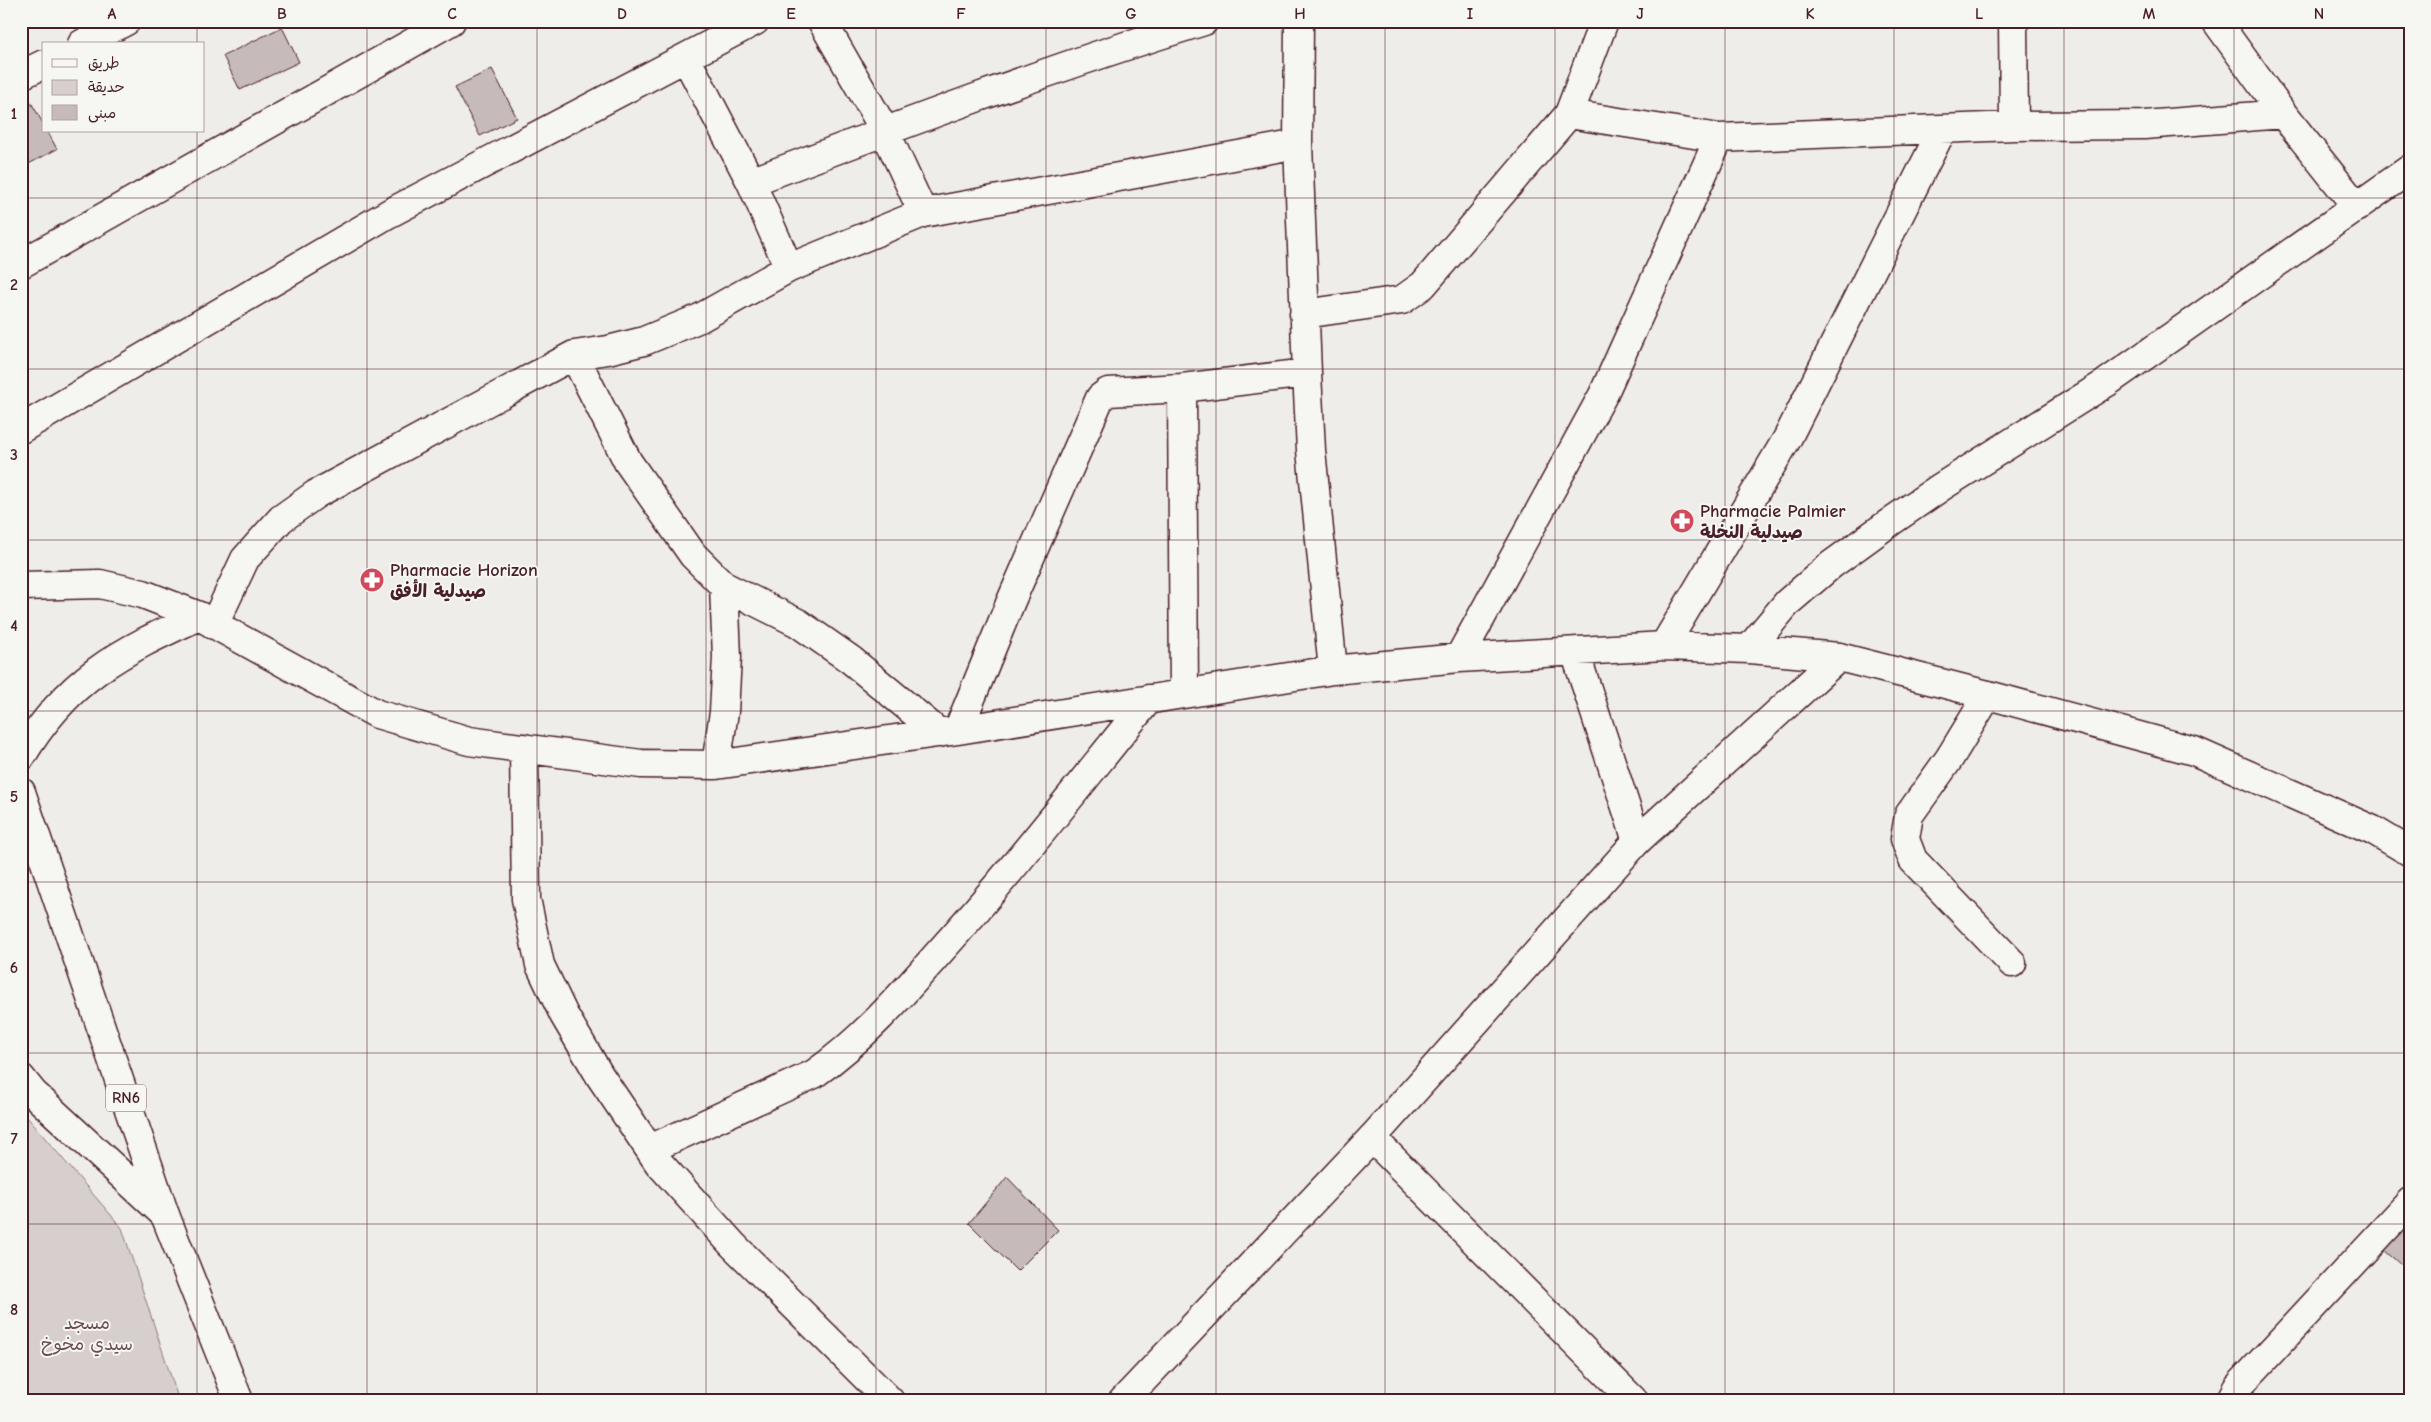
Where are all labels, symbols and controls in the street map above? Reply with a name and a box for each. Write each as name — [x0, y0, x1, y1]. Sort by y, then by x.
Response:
text: A — [108, 5, 117, 23]
text: B — [277, 5, 287, 23]
text: C — [447, 5, 457, 23]
text: D — [617, 5, 627, 23]
text: E — [786, 5, 796, 23]
text: F — [956, 5, 966, 23]
text: G — [1125, 5, 1137, 23]
text: H — [1294, 5, 1306, 23]
text: I — [1467, 5, 1473, 23]
text: J — [1636, 5, 1644, 23]
text: K — [1805, 5, 1815, 23]
text: L — [1975, 5, 1983, 23]
text: M — [2143, 5, 2156, 23]
text: N — [2314, 5, 2324, 23]
legend — [42, 42, 205, 132]
text: طريق — [88, 54, 120, 72]
text: حديقة — [88, 78, 125, 96]
text: مبنى — [88, 104, 116, 123]
text: 1 — [11, 105, 17, 123]
text: 2 — [10, 276, 18, 294]
text: 3 — [10, 446, 18, 464]
place label: Pharmacie Palmier صيدلية النخلة — [1700, 501, 1846, 543]
pharmacy icon: Pharmacie Palmier صيدلية النخلة — [1669, 508, 1695, 534]
place label: Pharmacie Horizon صيدلية الأفق — [390, 560, 538, 602]
pharmacy icon: Pharmacie Horizon صيدلية الأفق — [359, 567, 385, 593]
text: 4 — [10, 617, 18, 635]
text: 5 — [10, 788, 18, 806]
text: 6 — [10, 959, 18, 977]
road number: RN6 — [106, 1084, 146, 1112]
text: 7 — [10, 1130, 18, 1148]
text: 8 — [10, 1301, 18, 1319]
park label: مسجد سيدي مخوخ — [41, 1313, 133, 1357]

